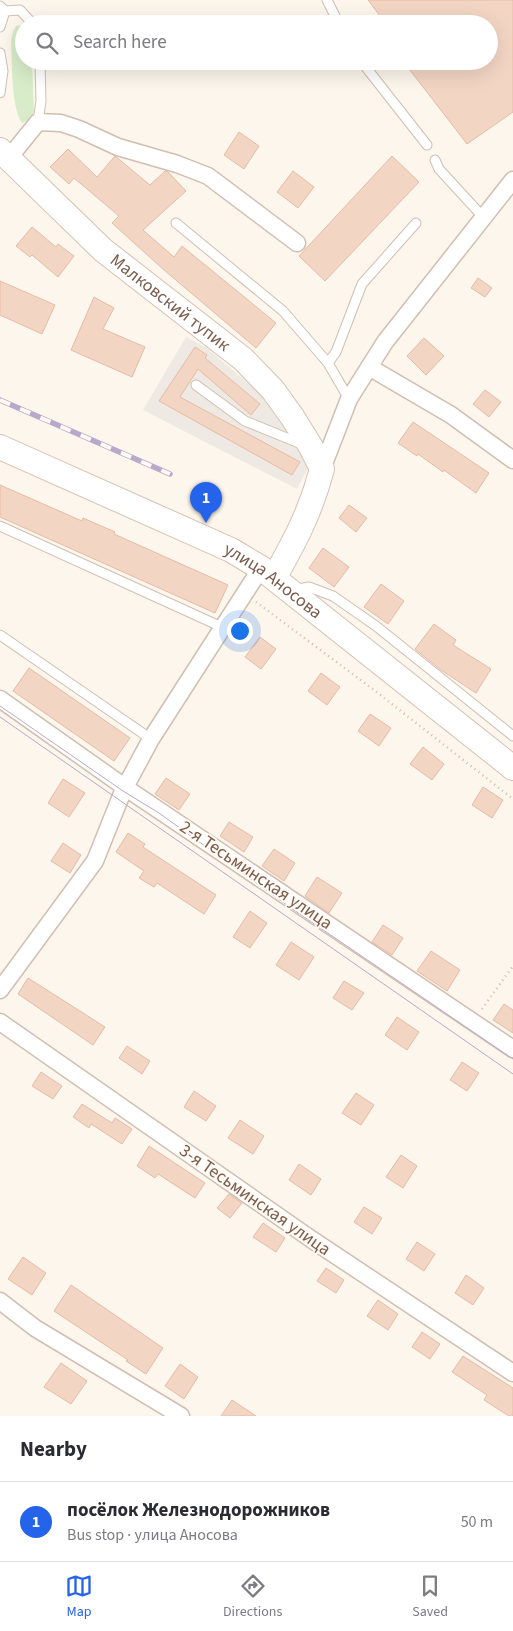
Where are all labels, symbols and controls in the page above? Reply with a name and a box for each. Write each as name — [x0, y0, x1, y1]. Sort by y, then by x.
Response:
search box — [15, 15, 498, 70]
icon: search — [33, 29, 61, 57]
text: Search here — [73, 29, 167, 56]
street label: Малковский тупик — [105, 248, 236, 357]
pin: 1 — [190, 482, 222, 523]
street label: улица Аносова — [220, 536, 328, 625]
your location — [227, 618, 253, 644]
street label: 2-я Тесьминская улица — [175, 814, 337, 936]
street label: 3-я Тесьминская улица — [174, 1138, 336, 1262]
text: Nearby — [20, 1434, 87, 1464]
text: посёлок Железнодорожников — [67, 1497, 330, 1524]
text: 1 — [32, 1511, 40, 1533]
text: 50 m — [461, 1511, 493, 1533]
text: Bus stop · улица Аносова — [67, 1524, 238, 1546]
tab: Map — [65, 1572, 93, 1622]
tab: Directions — [223, 1572, 282, 1622]
tab: Saved — [412, 1572, 448, 1622]

